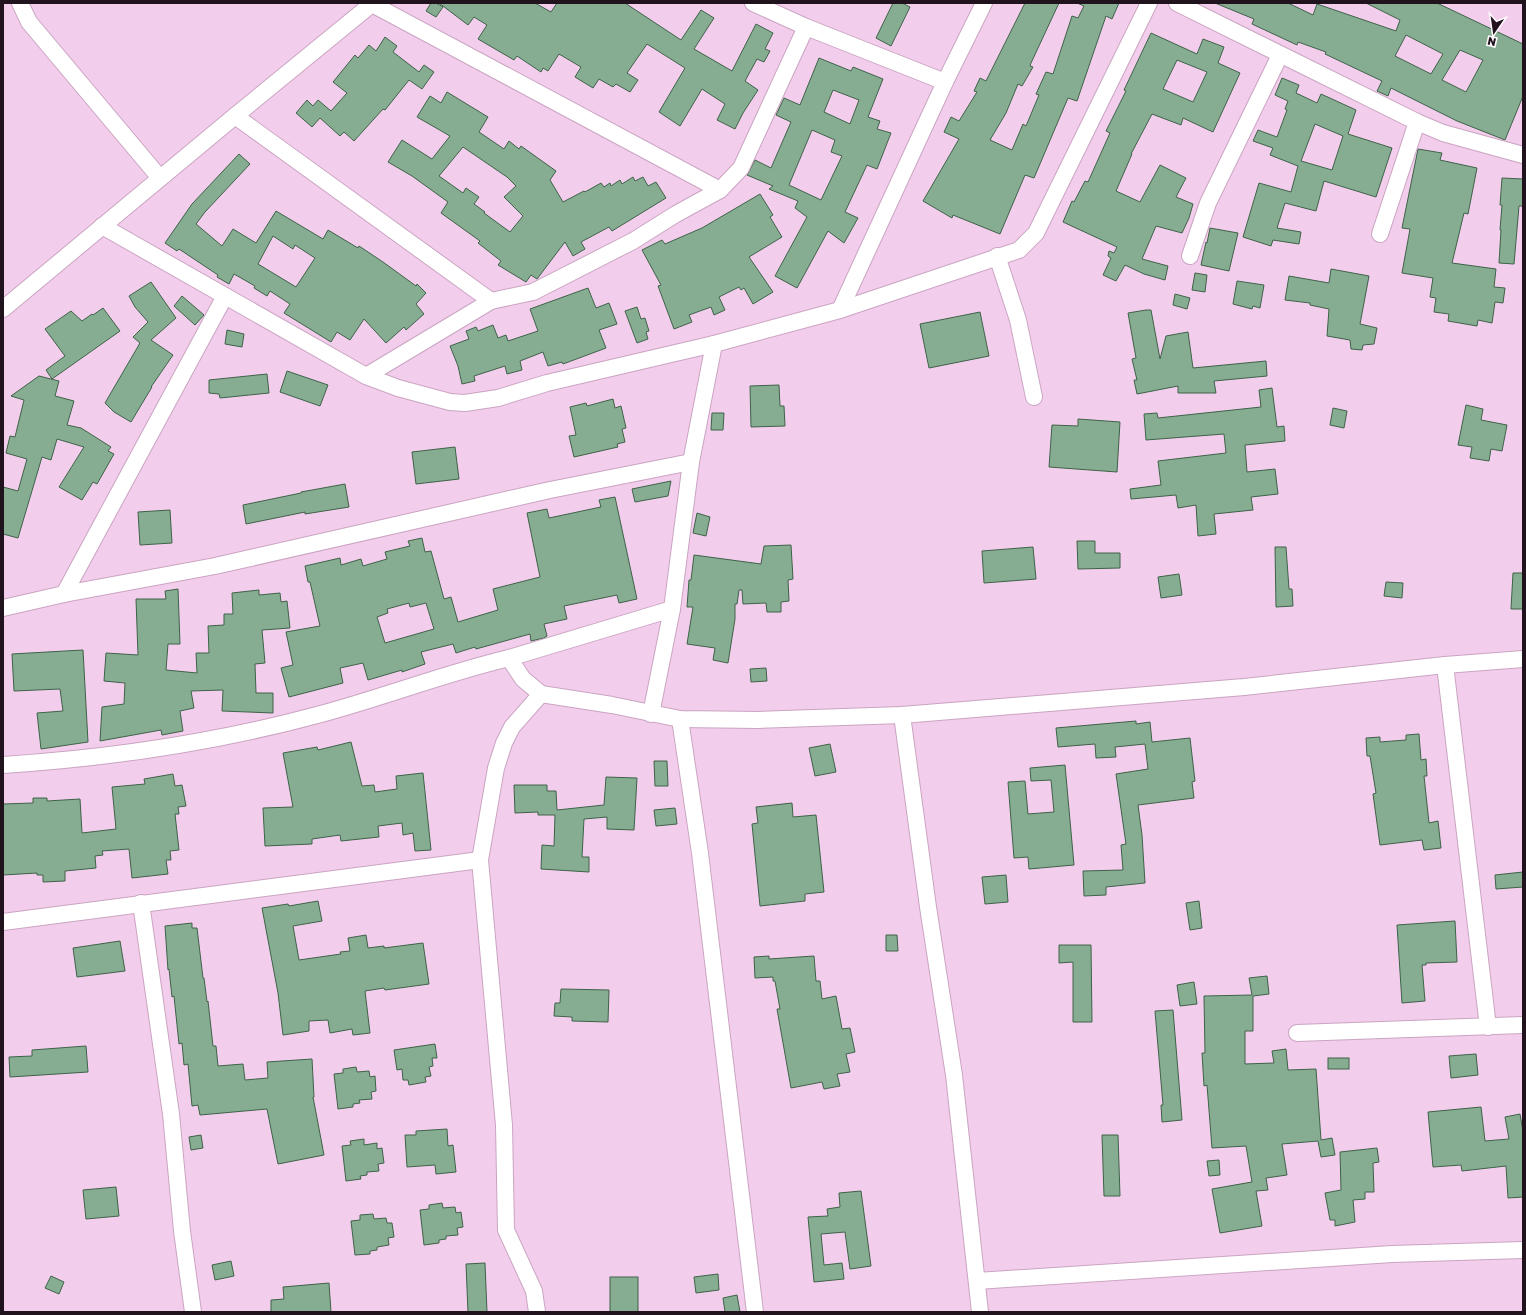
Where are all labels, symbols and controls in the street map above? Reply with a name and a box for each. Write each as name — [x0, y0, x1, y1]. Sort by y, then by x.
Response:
north arrow — [1474, 12, 1514, 52]
text: N — [1486, 35, 1497, 50]

